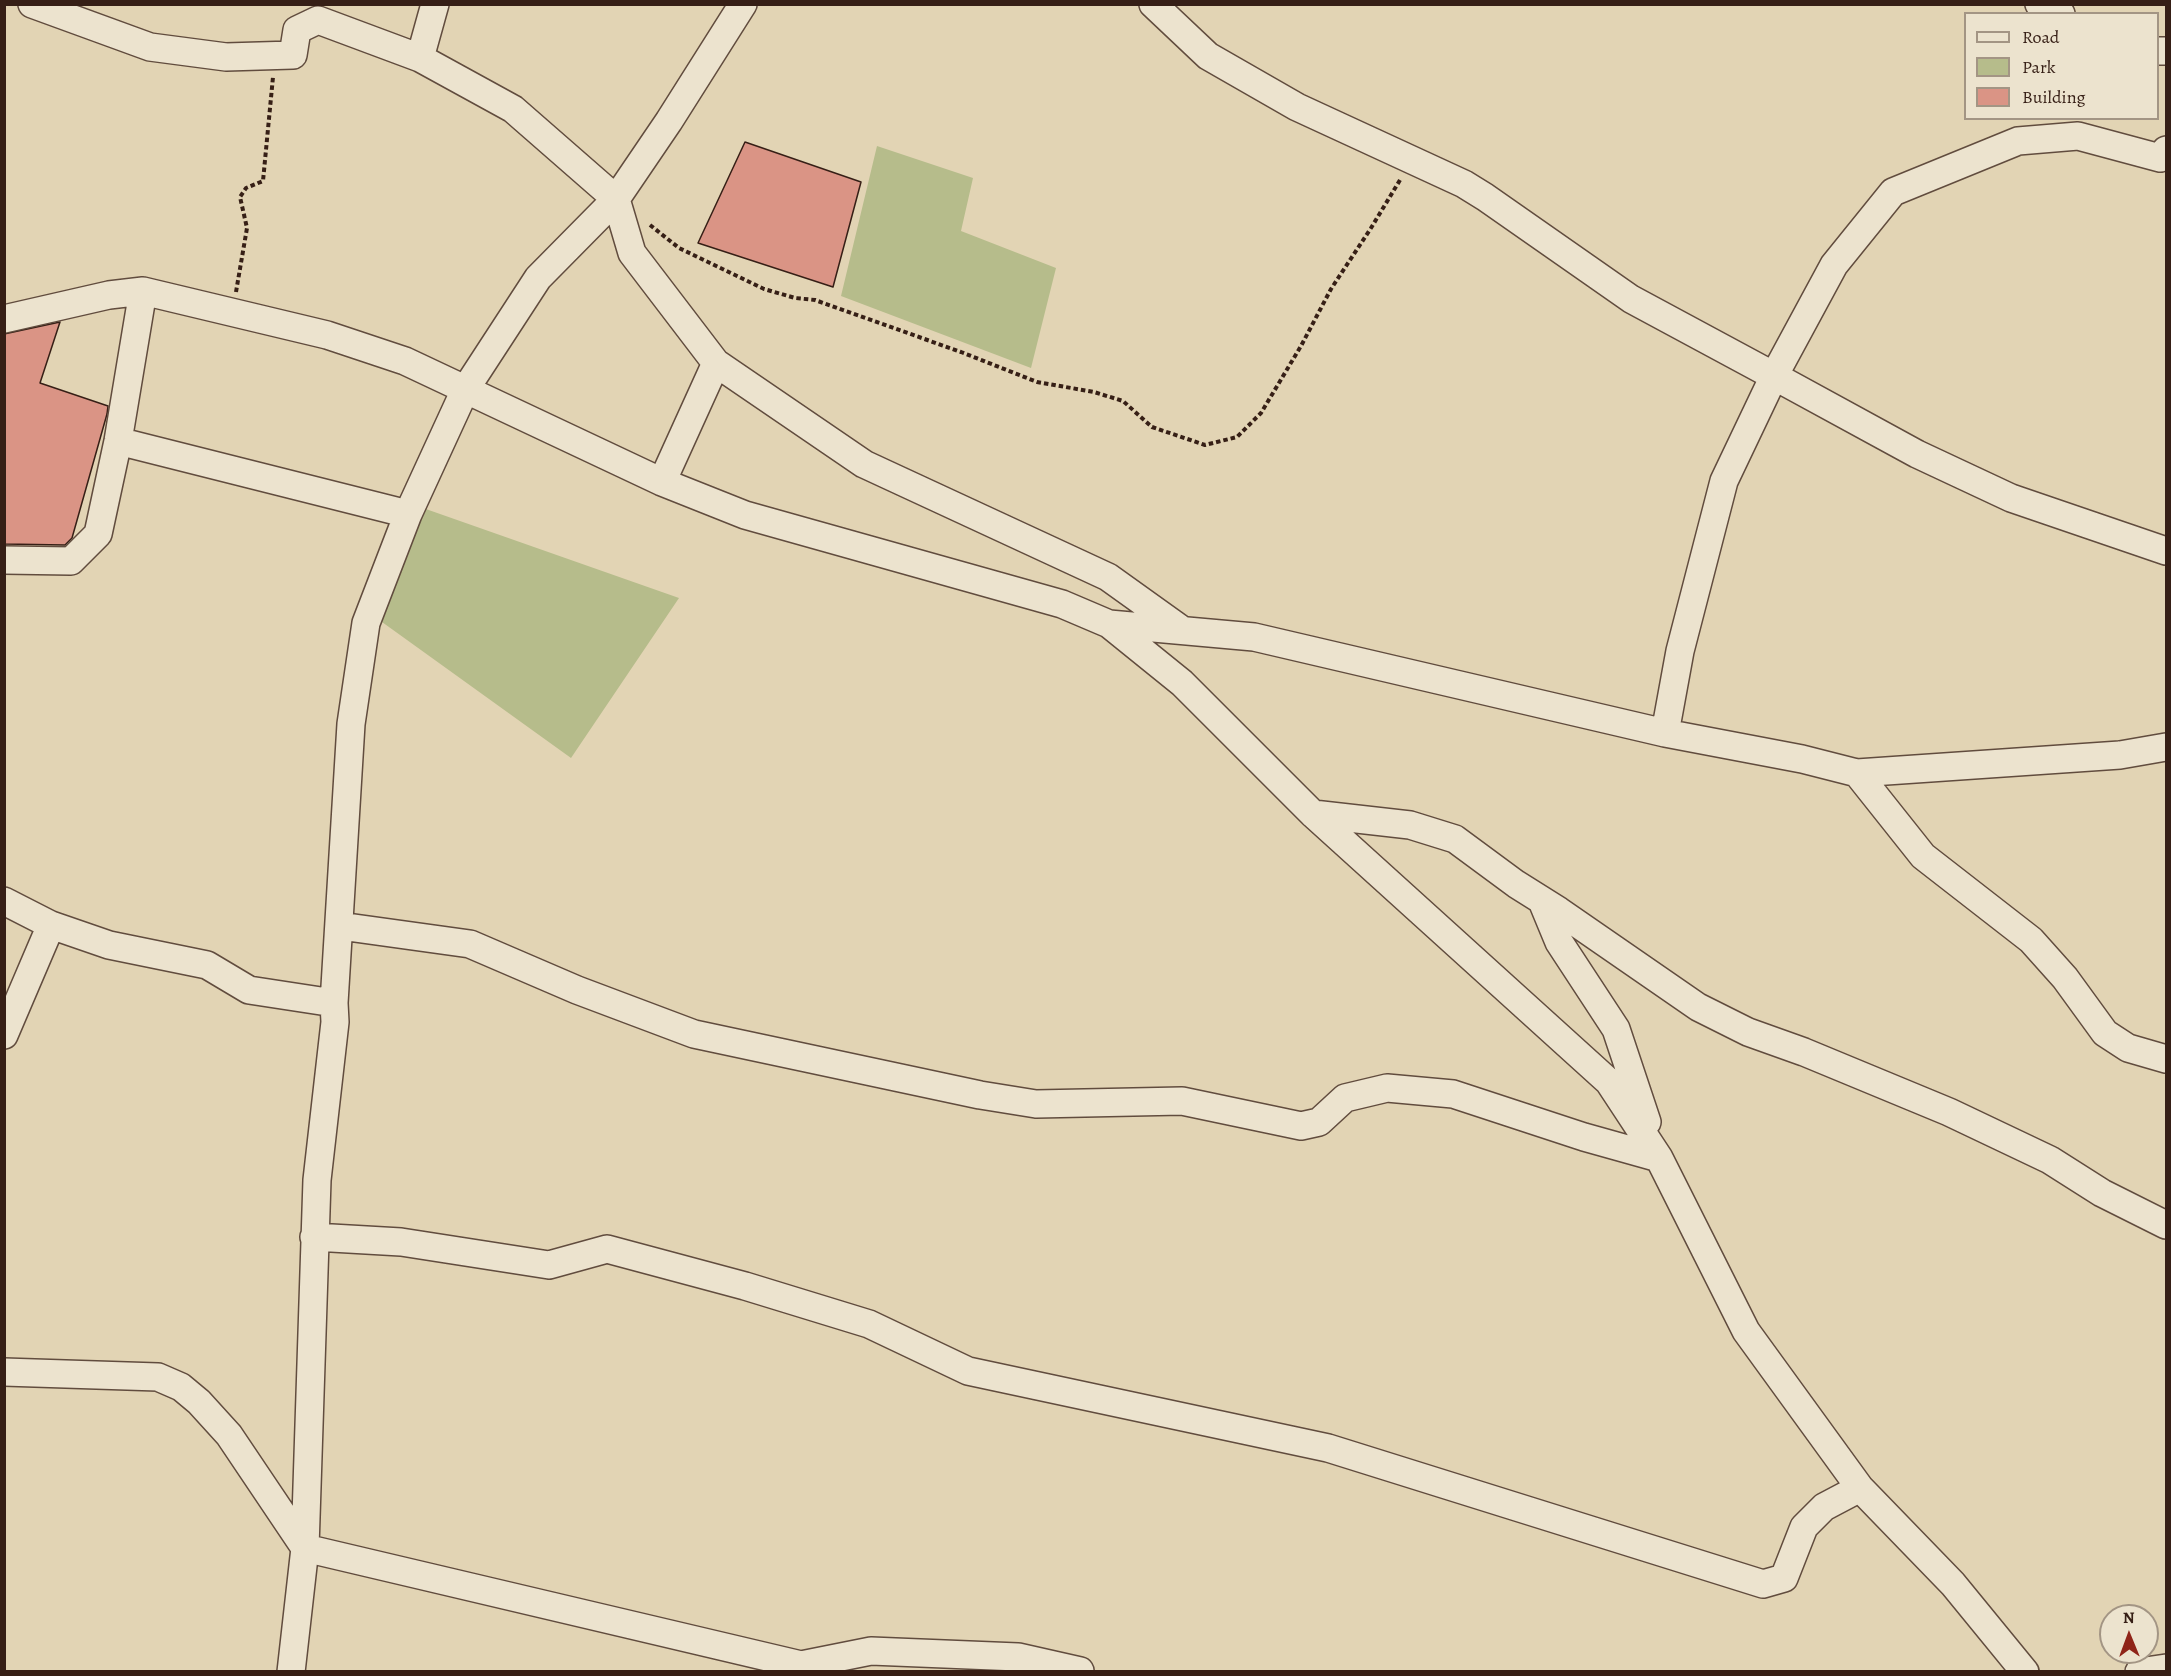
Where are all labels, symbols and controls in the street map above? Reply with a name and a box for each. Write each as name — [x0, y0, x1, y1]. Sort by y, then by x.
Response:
legend — [1964, 12, 2159, 120]
text: Road — [2022, 25, 2059, 49]
text: Park — [2022, 55, 2056, 79]
text: Building — [2022, 85, 2086, 109]
north arrow — [2099, 1604, 2159, 1664]
text: N — [2123, 1607, 2135, 1629]

